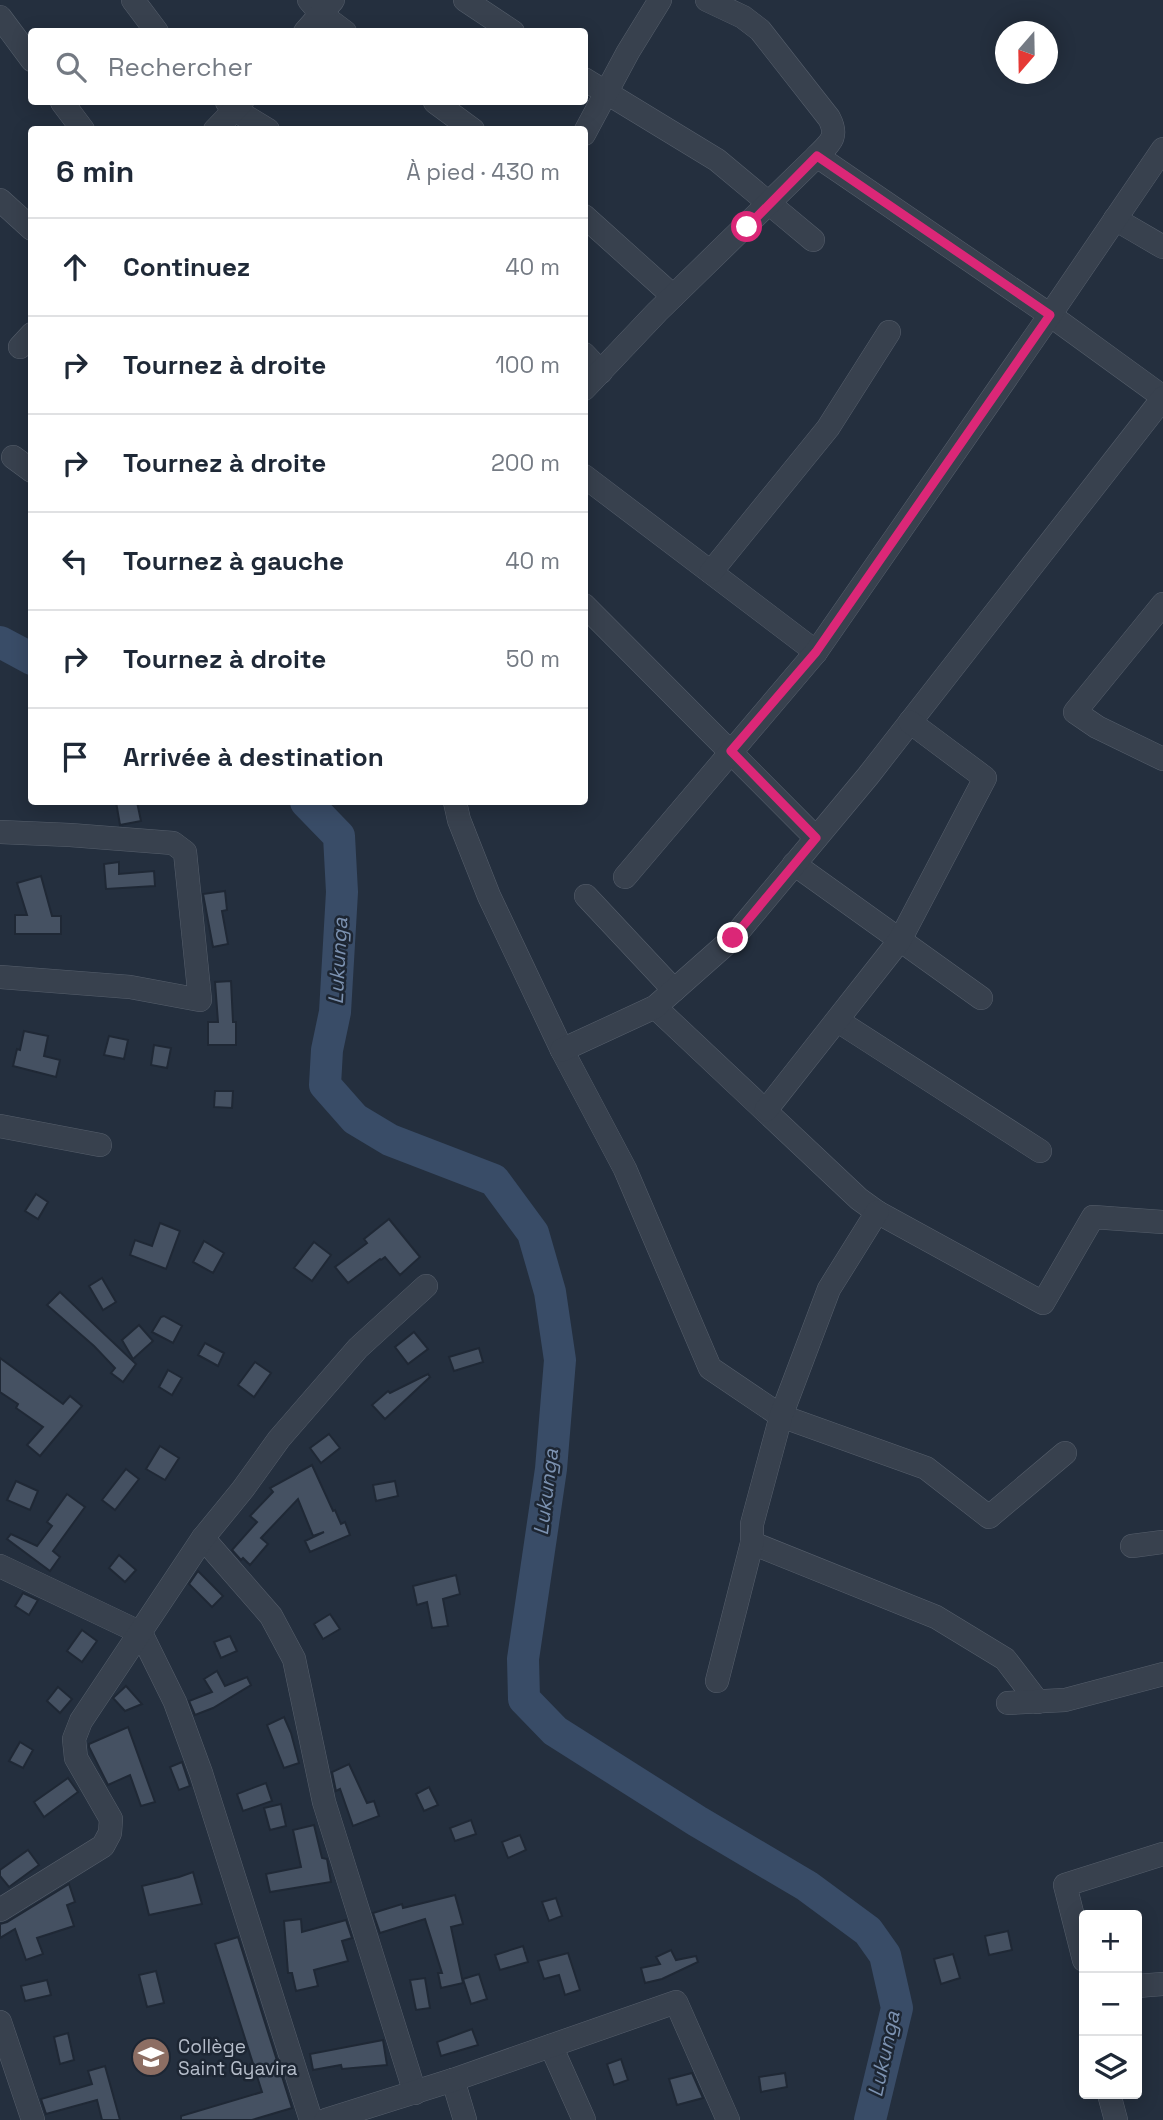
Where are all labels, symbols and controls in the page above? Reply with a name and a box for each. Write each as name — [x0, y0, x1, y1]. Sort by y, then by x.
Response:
north arrow — [995, 21, 1058, 84]
search box — [28, 28, 588, 105]
icon: search — [52, 48, 90, 86]
text: Rechercher — [108, 50, 253, 84]
text: 6 min — [56, 152, 134, 191]
text: À pied · 430 m — [406, 157, 560, 187]
route start — [731, 211, 762, 242]
icon: ahead — [56, 248, 94, 286]
text: Continuez — [123, 250, 250, 284]
text: 40 m — [505, 252, 560, 282]
icon: right — [56, 346, 94, 384]
text: Tournez à droite — [123, 348, 326, 382]
text: 100 m — [495, 350, 560, 380]
icon: right — [56, 444, 94, 482]
text: Tournez à droite — [123, 446, 326, 480]
text: 200 m — [491, 448, 560, 478]
icon: left — [56, 542, 94, 580]
text: Tournez à gauche — [123, 544, 344, 578]
text: 40 m — [505, 546, 560, 576]
icon: right — [56, 640, 94, 678]
text: Tournez à droite — [123, 642, 326, 676]
text: 50 m — [506, 644, 560, 674]
icon: arrive — [56, 738, 94, 776]
text: Arrivée à destination — [123, 740, 384, 774]
water label: Lukunga — [322, 916, 353, 1005]
route end — [717, 922, 748, 953]
water label: Lukunga — [527, 1446, 564, 1537]
map controls — [1079, 1910, 1142, 2099]
button: + — [1079, 1910, 1142, 1973]
button: − — [1079, 1973, 1142, 2036]
water label: Lukunga — [861, 2008, 906, 2099]
place label: Collège Saint Gyavira — [178, 2034, 298, 2081]
school or university icon: Collège Saint Gyavira — [130, 2036, 172, 2078]
button: layers — [1079, 2036, 1142, 2099]

